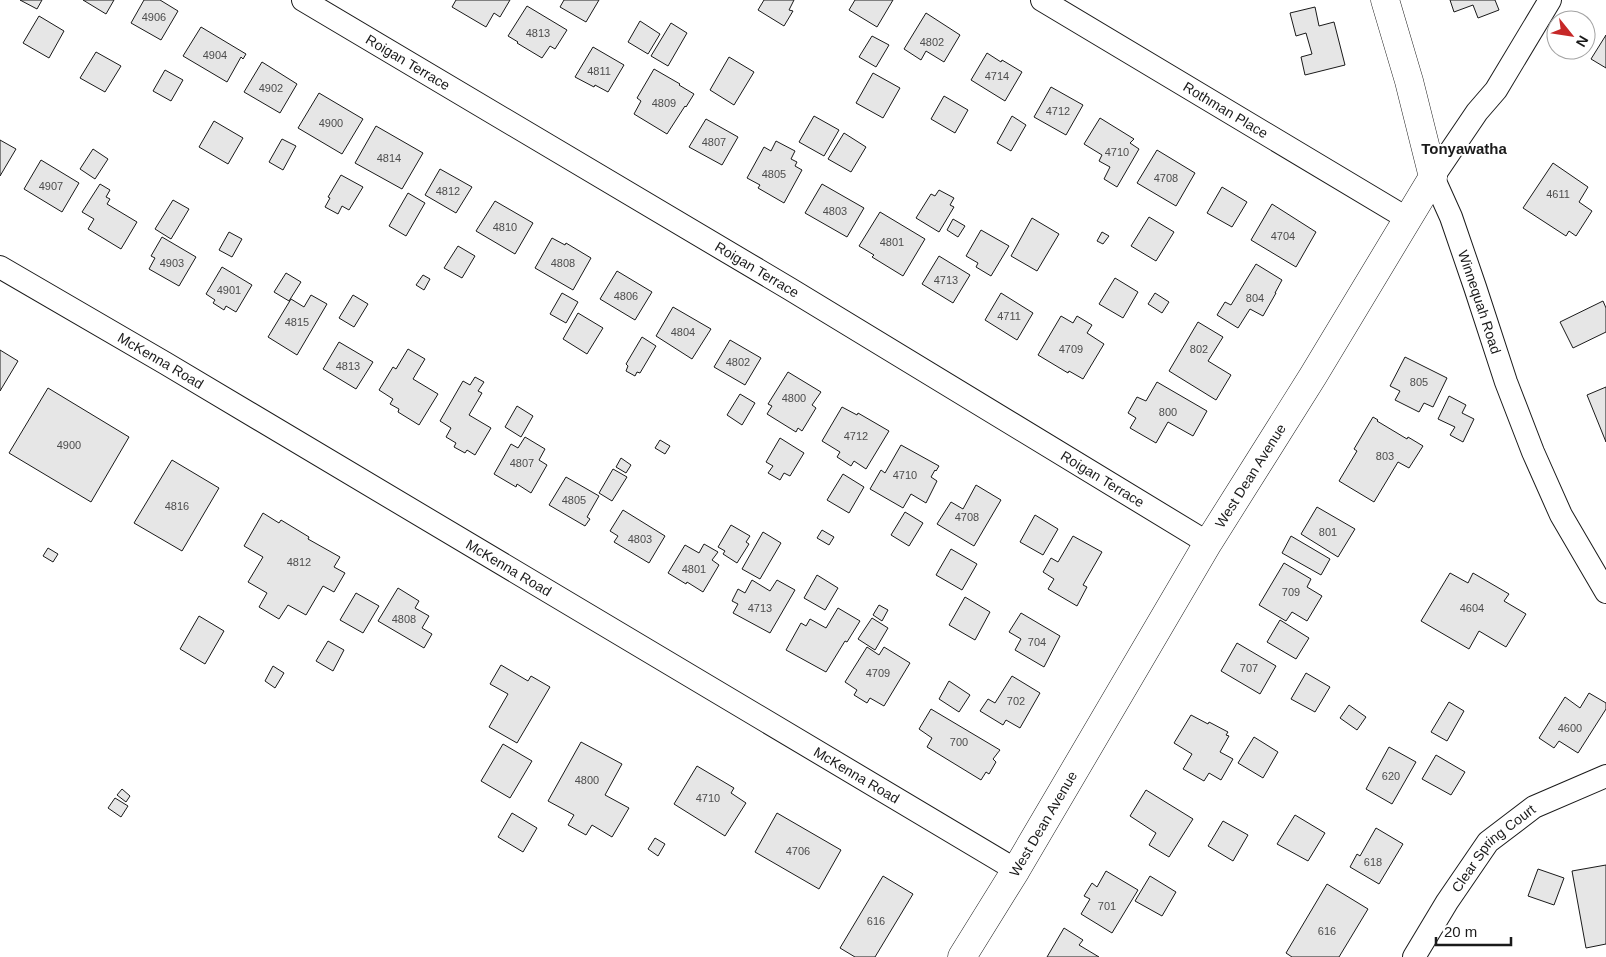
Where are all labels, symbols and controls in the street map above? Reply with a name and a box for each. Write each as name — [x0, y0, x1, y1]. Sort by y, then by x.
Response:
north arrow — [1546, 10, 1596, 60]
house number: 4906 — [142, 11, 166, 23]
house number: 4813 — [526, 27, 550, 39]
street label: Roigan Terrace — [363, 31, 453, 93]
text: N — [1573, 33, 1592, 50]
house number: 4802 — [920, 36, 944, 48]
house number: 4904 — [203, 49, 227, 61]
house number: 4811 — [587, 65, 611, 77]
house number: 4714 — [985, 70, 1009, 82]
street label: Rothman Place — [1180, 78, 1271, 141]
house number: 4902 — [259, 82, 283, 94]
house number: 4809 — [652, 97, 676, 109]
house number: 4712 — [1046, 105, 1070, 117]
house number: 4900 — [319, 117, 343, 129]
house number: 4807 — [702, 136, 726, 148]
district label: Tonyawatha — [1421, 140, 1507, 157]
house number: 4710 — [1105, 146, 1129, 158]
house number: 4814 — [377, 152, 401, 164]
house number: 4805 — [762, 168, 786, 180]
house number: 4708 — [1154, 172, 1178, 184]
house number: 4907 — [39, 180, 63, 192]
house number: 4812 — [436, 185, 460, 197]
house number: 4611 — [1546, 188, 1570, 200]
house number: 4803 — [823, 205, 847, 217]
house number: 4810 — [493, 221, 517, 233]
house number: 4704 — [1271, 230, 1295, 242]
house number: 4801 — [880, 236, 904, 248]
street label: Roigan Terrace — [712, 238, 802, 301]
street label: Winnequah Road — [1455, 248, 1504, 356]
house number: 4903 — [160, 257, 184, 269]
house number: 4808 — [551, 257, 575, 269]
house number: 4713 — [934, 274, 958, 286]
house number: 4901 — [217, 284, 241, 296]
house number: 4806 — [614, 290, 638, 302]
house number: 804 — [1246, 292, 1264, 304]
house number: 4711 — [997, 310, 1021, 322]
house number: 4815 — [285, 316, 309, 328]
house number: 4804 — [671, 326, 695, 338]
street label: McKenna Road — [115, 329, 206, 392]
house number: 4709 — [1059, 343, 1083, 355]
house number: 802 — [1190, 343, 1208, 355]
house number: 4802 — [726, 356, 750, 368]
house number: 4813 — [336, 360, 360, 372]
house number: 805 — [1410, 376, 1428, 388]
house number: 4800 — [782, 392, 806, 404]
house number: 800 — [1159, 406, 1177, 418]
street label: West Dean Avenue — [1212, 421, 1289, 531]
house number: 4712 — [844, 430, 868, 442]
house number: 4900 — [57, 439, 81, 451]
street label: Roigan Terrace — [1058, 447, 1147, 510]
house number: 803 — [1376, 450, 1394, 462]
house number: 4807 — [510, 457, 534, 469]
house number: 4710 — [893, 469, 917, 481]
house number: 4805 — [562, 494, 586, 506]
house number: 4816 — [165, 500, 189, 512]
house number: 4708 — [955, 511, 979, 523]
house number: 801 — [1319, 526, 1337, 538]
house number: 4803 — [628, 533, 652, 545]
street label: McKenna Road — [463, 536, 554, 599]
house number: 4812 — [287, 556, 311, 568]
house number: 4801 — [682, 563, 706, 575]
house number: 709 — [1282, 586, 1300, 598]
house number: 4713 — [748, 602, 772, 614]
house number: 4604 — [1460, 602, 1484, 614]
house number: 4808 — [392, 613, 416, 625]
house number: 704 — [1028, 636, 1046, 648]
house number: 707 — [1240, 662, 1258, 674]
house number: 4709 — [866, 667, 890, 679]
house number: 702 — [1007, 695, 1025, 707]
house number: 4600 — [1558, 722, 1582, 734]
house number: 700 — [950, 736, 968, 748]
street label: McKenna Road — [811, 743, 902, 807]
street label: West Dean Avenue — [1006, 768, 1080, 879]
house number: 620 — [1382, 770, 1400, 782]
house number: 4800 — [575, 774, 599, 786]
house number: 4710 — [696, 792, 720, 804]
street label: Clear Spring Court — [1448, 801, 1538, 895]
house number: 4706 — [786, 845, 810, 857]
house number: 618 — [1364, 856, 1382, 868]
house number: 701 — [1098, 900, 1116, 912]
scale bar — [1436, 914, 1511, 946]
house number: 616 — [867, 915, 885, 927]
text: 20 m — [1444, 923, 1477, 940]
house number: 616 — [1318, 925, 1336, 937]

